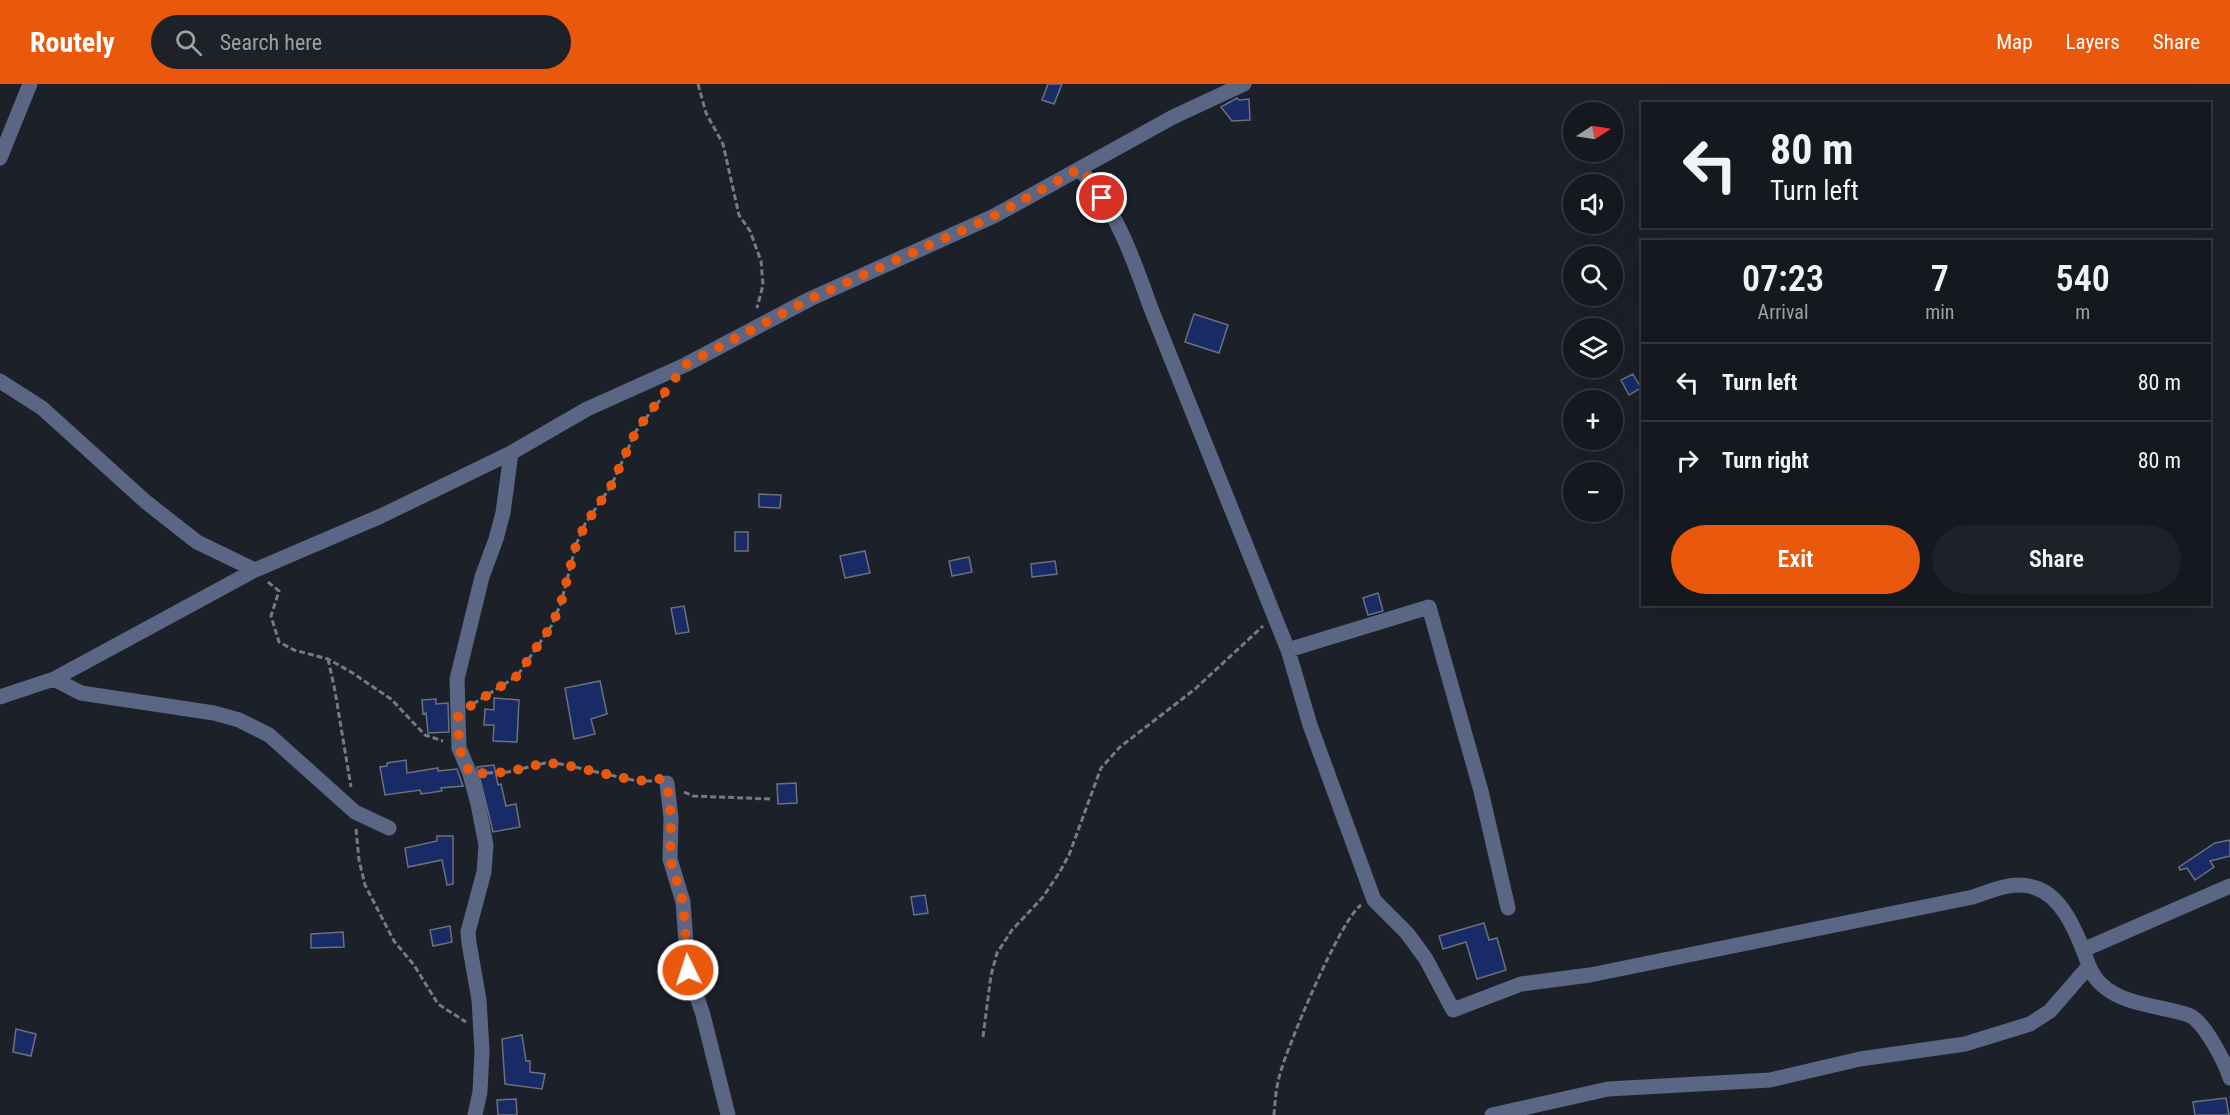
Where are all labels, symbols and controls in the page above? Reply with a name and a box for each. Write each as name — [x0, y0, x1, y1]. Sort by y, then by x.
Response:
search box — [151, 15, 571, 69]
text: Routely — [30, 26, 115, 59]
icon: search — [172, 26, 205, 59]
text: Search here — [220, 30, 322, 55]
text: Map — [1996, 30, 2033, 54]
text: Layers — [2066, 30, 2120, 54]
text: Share — [2153, 30, 2200, 54]
north arrow — [1563, 102, 1623, 162]
map controls — [1563, 102, 1623, 522]
text: 80 m — [1770, 125, 1853, 174]
icon: left — [1671, 126, 1749, 204]
pin — [1076, 172, 1127, 223]
button: sound — [1563, 174, 1623, 234]
text: Turn left — [1770, 175, 1859, 207]
icon: arrive — [1085, 181, 1118, 214]
button: search — [1563, 246, 1623, 306]
text: 07:23 — [1742, 258, 1824, 300]
text: 7 — [1931, 258, 1949, 300]
text: 540 — [2056, 258, 2110, 300]
text: Arrival — [1758, 300, 1809, 324]
text: min — [1925, 300, 1954, 324]
text: m — [2075, 300, 2090, 324]
button: layers — [1563, 318, 1623, 378]
icon: left — [1671, 366, 1704, 399]
text: Turn left — [1722, 370, 1797, 395]
text: 80 m — [2138, 370, 2181, 395]
button: + — [1563, 390, 1623, 450]
icon: right — [1671, 444, 1704, 477]
text: Turn right — [1722, 448, 1809, 473]
text: 80 m — [2138, 448, 2181, 473]
button: − — [1563, 462, 1623, 522]
button: Exit — [1671, 525, 1920, 594]
button: Share — [1932, 525, 2181, 594]
position arrow — [656, 938, 720, 1002]

